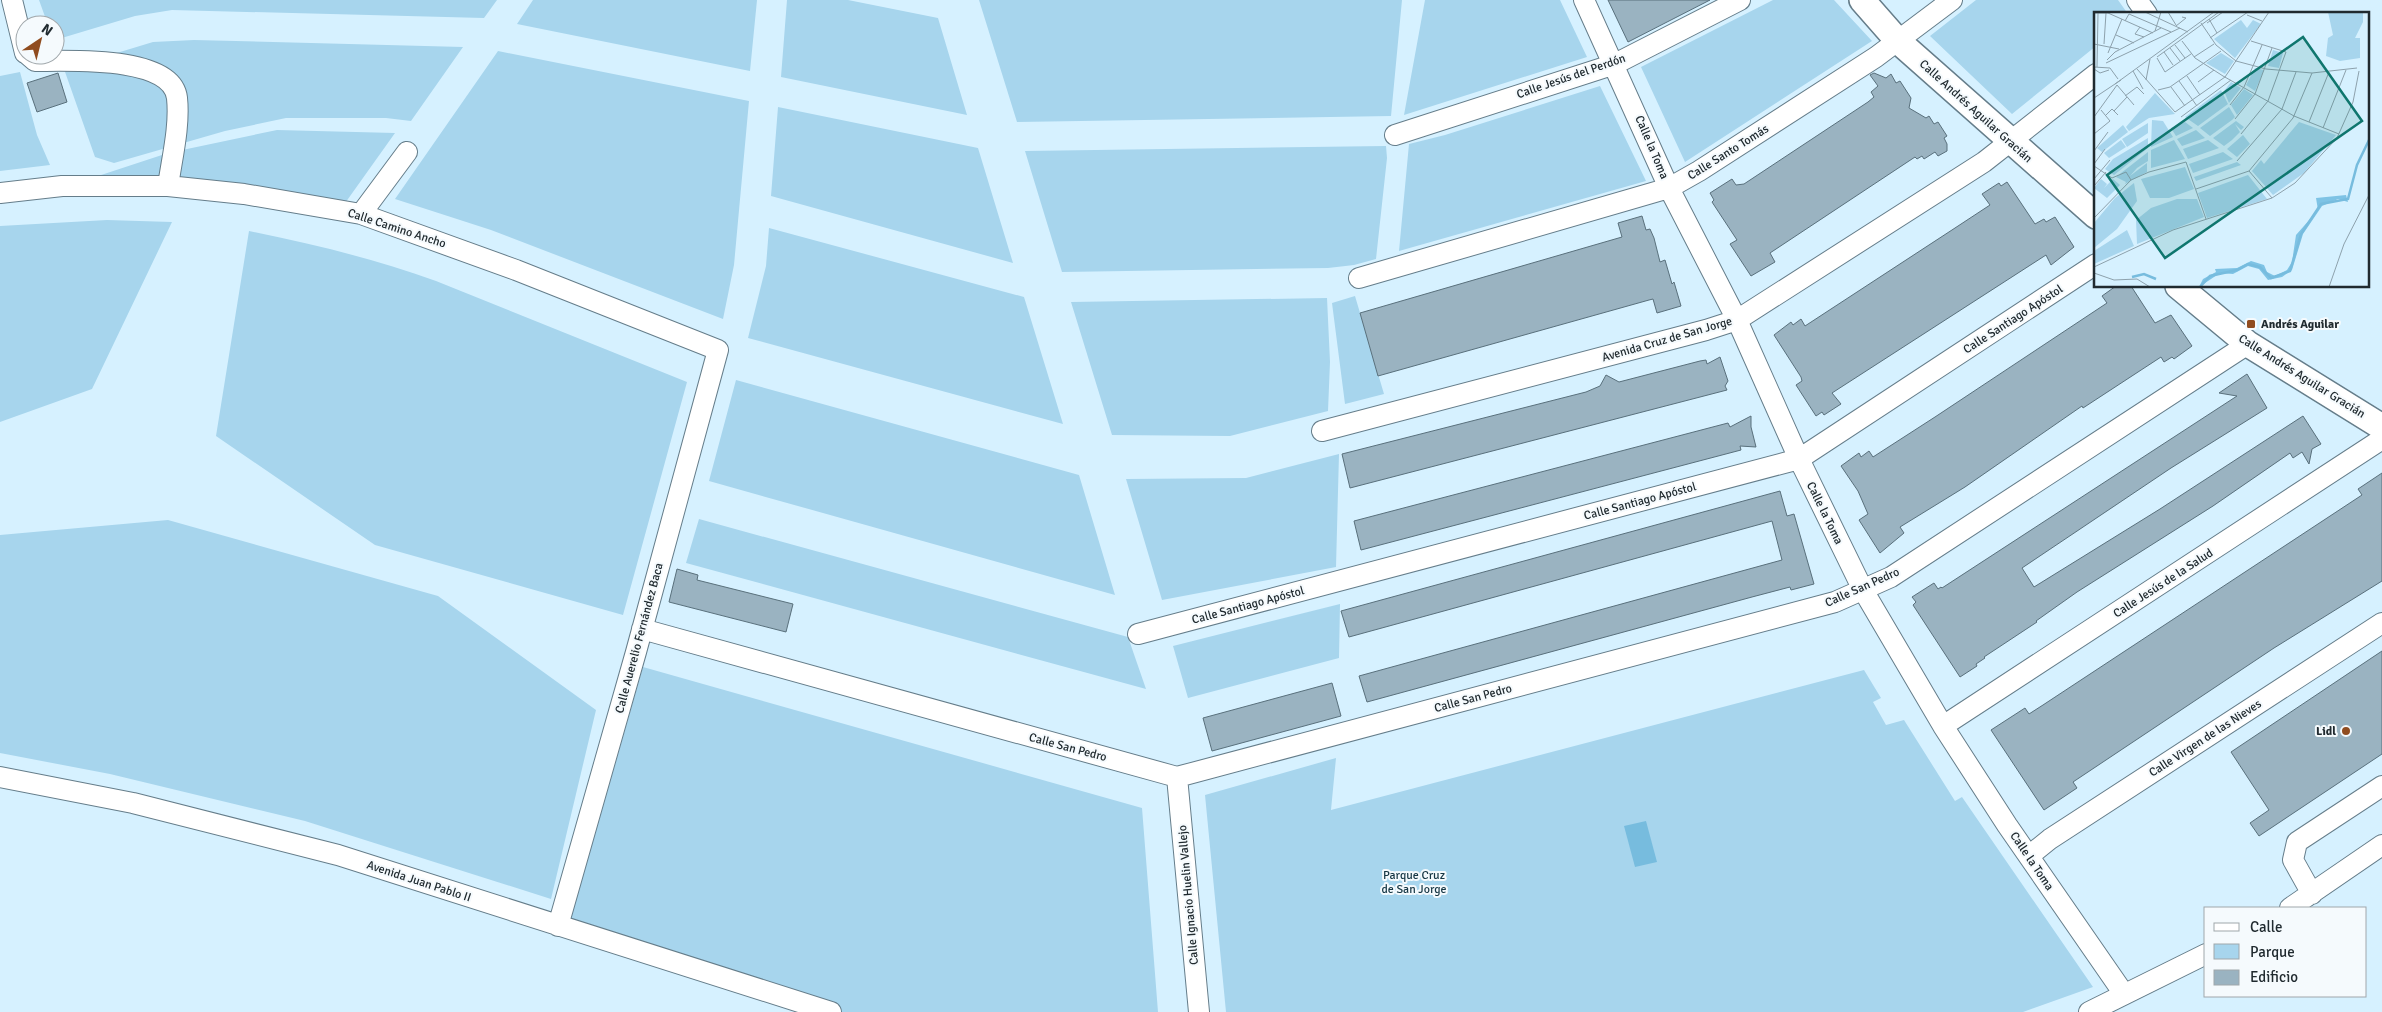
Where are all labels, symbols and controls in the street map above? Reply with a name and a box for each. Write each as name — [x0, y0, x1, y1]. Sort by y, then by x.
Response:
inset map — [2094, 12, 2370, 288]
north arrow — [15, 15, 65, 65]
text: N — [38, 20, 56, 40]
street label: Calle Jesús del Perdón — [1515, 51, 1628, 102]
street label: Calle Andrés Aguilar Gracián — [1916, 57, 2035, 166]
street label: Calle la Toma — [1631, 113, 1672, 181]
street label: Calle Santo Tomás — [1685, 121, 1772, 183]
street label: Calle Camino Ancho — [346, 206, 448, 251]
street label: Calle Santiago Apóstol — [1961, 281, 2066, 357]
street label: Avenida Cruz de San Jorge — [1600, 314, 1734, 365]
place label: Andrés Aguilar — [2261, 317, 2339, 332]
marker: Andrés Aguilar — [2245, 318, 2257, 330]
street label: Calle Andrés Aguilar Gracián — [2236, 331, 2368, 422]
street label: Calle Santiago Apóstol — [1582, 479, 1698, 524]
street label: Calle la Toma — [1803, 479, 1846, 547]
street label: Calle Jesús de la Salud — [2110, 546, 2216, 621]
street label: Calle Auerelio Fernández Baca — [612, 561, 667, 715]
street label: Calle San Pedro — [1823, 564, 1902, 611]
street label: Calle Santiago Apóstol — [1190, 583, 1306, 628]
street label: Calle San Pedro — [1433, 681, 1514, 716]
street label: Calle Virgen de las Nieves — [2146, 696, 2264, 780]
place label: Lidl — [2316, 724, 2336, 739]
marker: Lidl — [2340, 725, 2352, 737]
street label: Calle San Pedro — [1027, 730, 1108, 765]
street label: Calle Ignacio Huelin Vallejo — [1175, 824, 1202, 966]
street label: Calle la Toma — [2006, 829, 2057, 894]
street label: Avenida Juan Pablo II — [365, 858, 473, 905]
park label: Parque Cruz de San Jorge — [1381, 868, 1447, 897]
legend — [2204, 907, 2367, 997]
text: Calle — [2250, 918, 2283, 936]
text: Parque — [2250, 943, 2295, 961]
text: Edificio — [2250, 968, 2298, 986]

